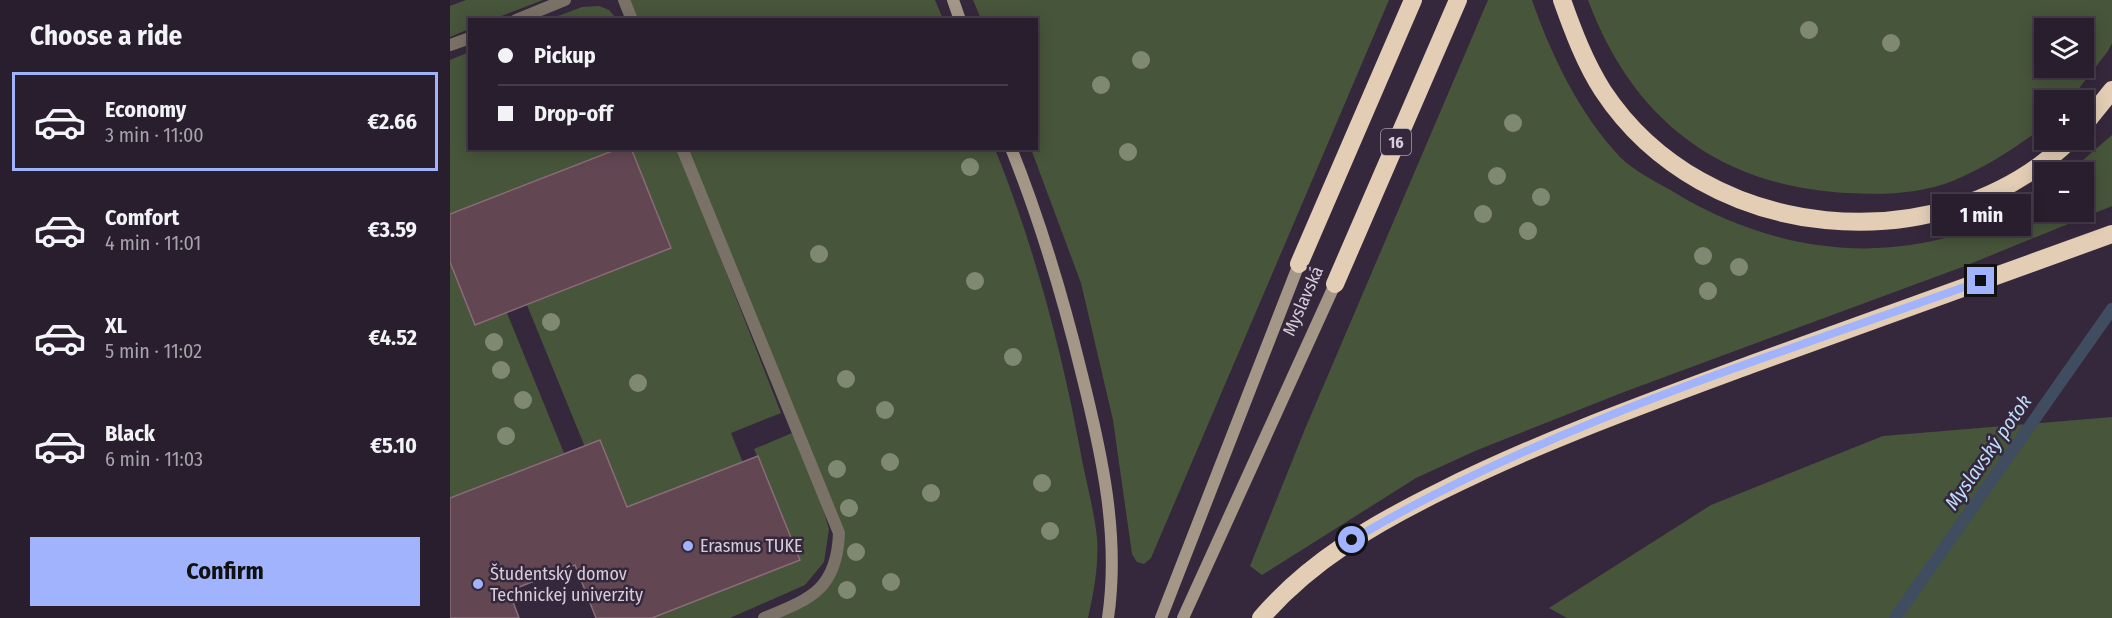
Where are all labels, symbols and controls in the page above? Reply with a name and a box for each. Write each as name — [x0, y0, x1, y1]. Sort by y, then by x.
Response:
map controls — [2034, 18, 2094, 222]
button: layers — [2034, 18, 2094, 78]
text: Choose a ride — [30, 20, 182, 52]
text: Pickup — [534, 42, 596, 69]
button: + — [2034, 90, 2094, 150]
icon: car — [33, 95, 87, 149]
text: Economy — [105, 96, 186, 123]
text: Drop-off — [534, 100, 613, 127]
text: €2.66 — [367, 108, 417, 135]
text: 3 min · 11:00 — [105, 123, 204, 147]
road number: 16 — [1381, 129, 1411, 155]
button: − — [2034, 162, 2094, 222]
callout: 1 min — [1932, 194, 2030, 236]
icon: car — [33, 203, 87, 257]
text: 1 min — [1960, 203, 2003, 227]
text: Comfort — [105, 204, 179, 231]
text: €3.59 — [368, 216, 417, 243]
text: 4 min · 11:01 — [105, 231, 201, 255]
street label: Myslavská — [1278, 263, 1328, 339]
route end — [1967, 267, 1994, 294]
icon: car — [33, 311, 87, 365]
text: XL — [105, 312, 127, 339]
text: €4.52 — [369, 324, 417, 351]
text: 5 min · 11:02 — [105, 339, 202, 363]
water label: Myslavský potok — [1939, 390, 2037, 514]
icon: car — [33, 419, 87, 473]
text: Black — [105, 420, 155, 447]
text: €5.10 — [370, 432, 417, 459]
text: 6 min · 11:03 — [105, 447, 203, 471]
route start — [1338, 526, 1365, 553]
place label: Erasmus TUKE — [700, 535, 802, 557]
button: Confirm — [30, 537, 420, 606]
marker: Erasmus TUKE — [681, 539, 695, 553]
place label: Študentský domov Technickej univerzity — [490, 563, 643, 606]
marker: Študentský domov Technickej univerzity — [471, 577, 485, 591]

